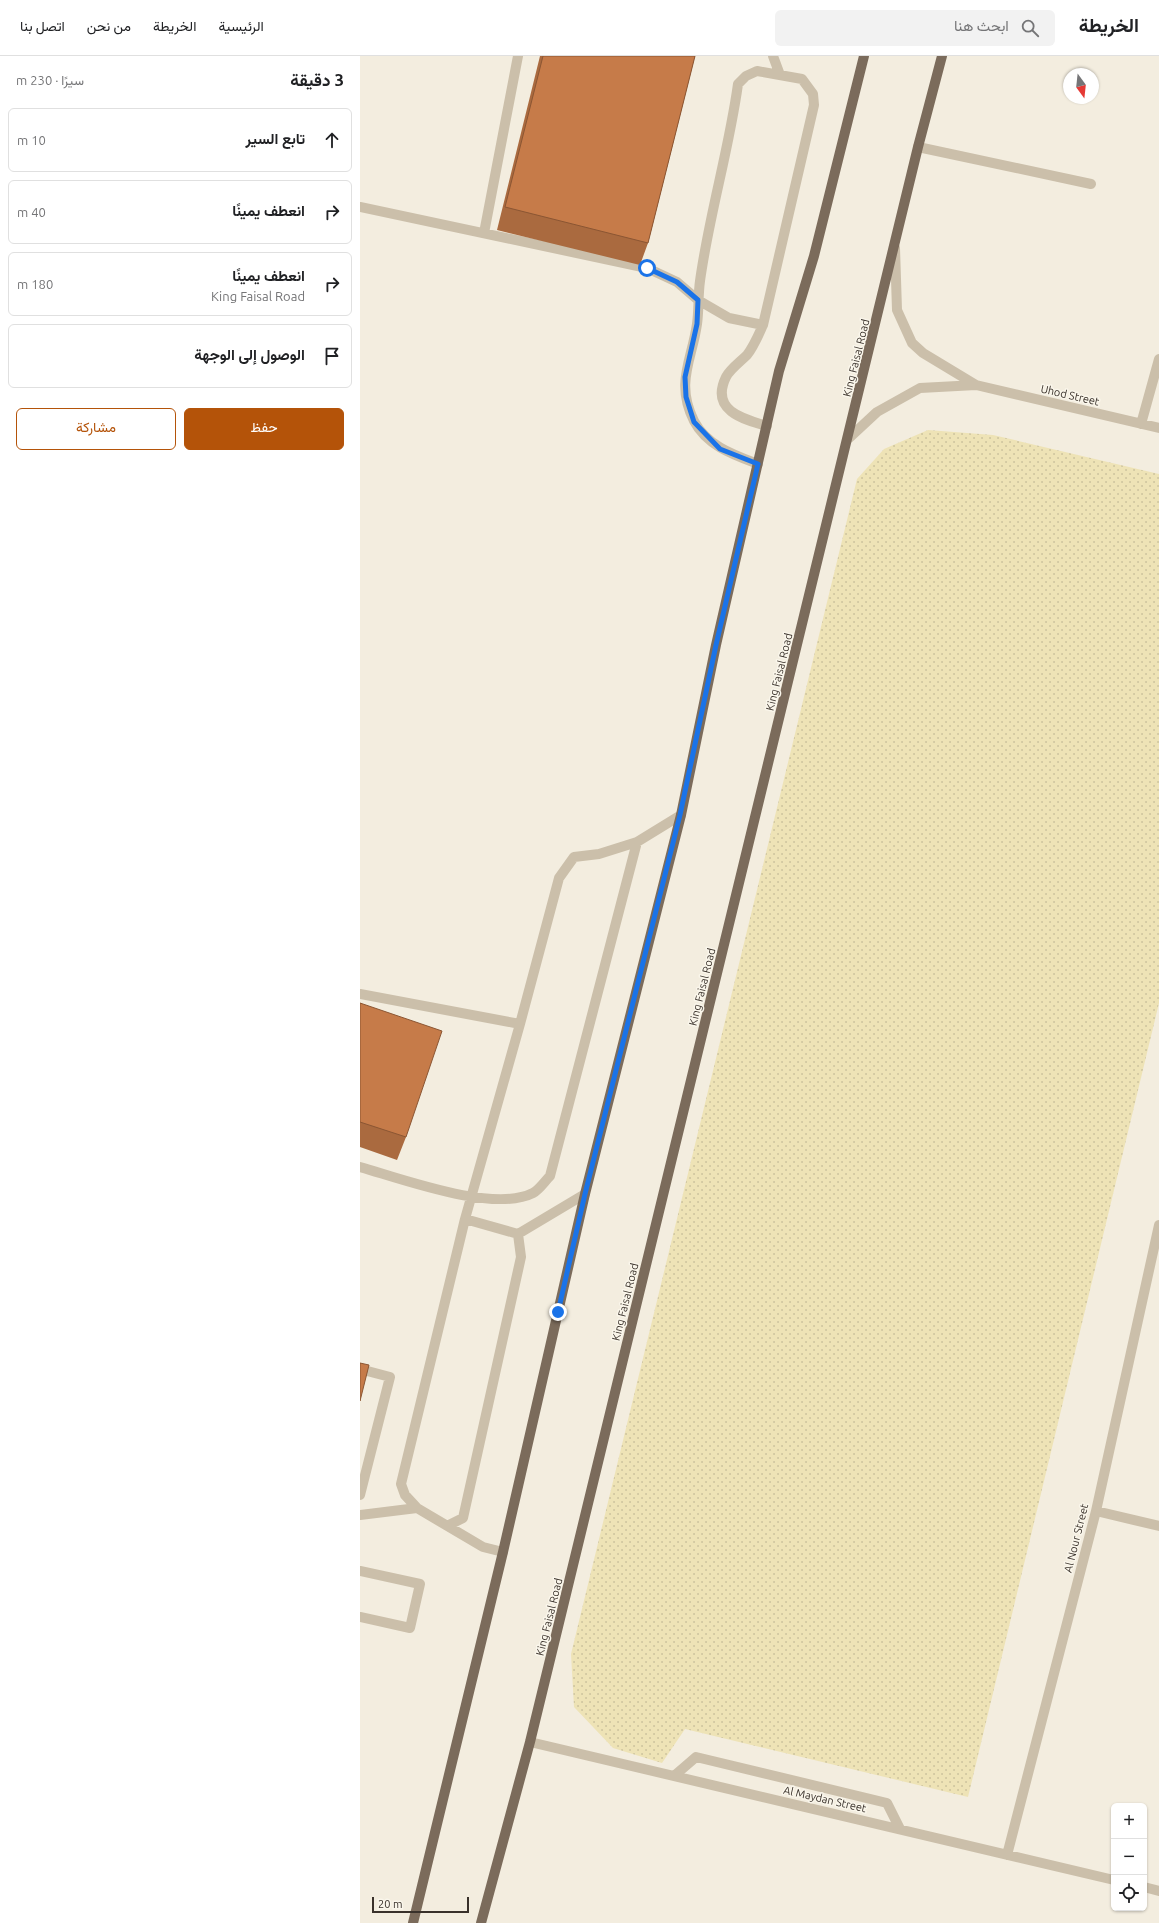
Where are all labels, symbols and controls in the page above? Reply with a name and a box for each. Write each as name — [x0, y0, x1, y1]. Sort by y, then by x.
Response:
search box — [775, 10, 1055, 46]
text: الخريطة — [1079, 14, 1139, 36]
text: ابحث هنا — [954, 17, 1009, 34]
icon: search — [1019, 17, 1041, 39]
text: اتصل بنا — [20, 18, 65, 34]
text: من نحن — [87, 18, 131, 34]
text: الخريطة — [153, 18, 196, 34]
text: الرئيسية — [218, 18, 264, 34]
north arrow — [1063, 68, 1099, 104]
text: 3 دقيقة — [290, 70, 344, 89]
text: سيرًا · 230 m — [16, 73, 84, 87]
icon: ahead — [321, 129, 343, 151]
text: تابع السير — [246, 130, 305, 147]
text: 10 m — [17, 133, 46, 147]
icon: right — [321, 201, 343, 223]
text: انعطف يمينًا — [232, 202, 305, 219]
text: 40 m — [17, 205, 46, 219]
route start — [638, 259, 656, 277]
text: انعطف يمينًا — [232, 267, 305, 284]
icon: right — [321, 273, 343, 295]
text: 180 m — [17, 277, 53, 291]
text: King Faisal Road — [211, 289, 305, 303]
street label: King Faisal Road — [841, 318, 871, 398]
icon: arrive — [321, 345, 343, 367]
text: الوصول إلى الوجهة — [194, 346, 305, 363]
street label: Uhod Street — [1039, 382, 1101, 408]
button: مشاركة — [16, 408, 176, 450]
button: حفظ — [184, 408, 344, 450]
street label: King Faisal Road — [764, 632, 794, 712]
street label: King Faisal Road — [687, 947, 717, 1027]
street label: King Faisal Road — [610, 1262, 640, 1342]
route end — [549, 1303, 567, 1321]
street label: Al Nour Street — [1062, 1502, 1091, 1574]
street label: King Faisal Road — [534, 1577, 564, 1657]
street label: Al Maydan Street — [782, 1784, 868, 1815]
map controls — [1111, 1803, 1147, 1911]
button: + — [1111, 1803, 1147, 1839]
button: − — [1111, 1839, 1147, 1875]
button: locate — [1111, 1875, 1147, 1911]
scale bar — [372, 1895, 469, 1914]
text: 20 m — [378, 1898, 402, 1910]

